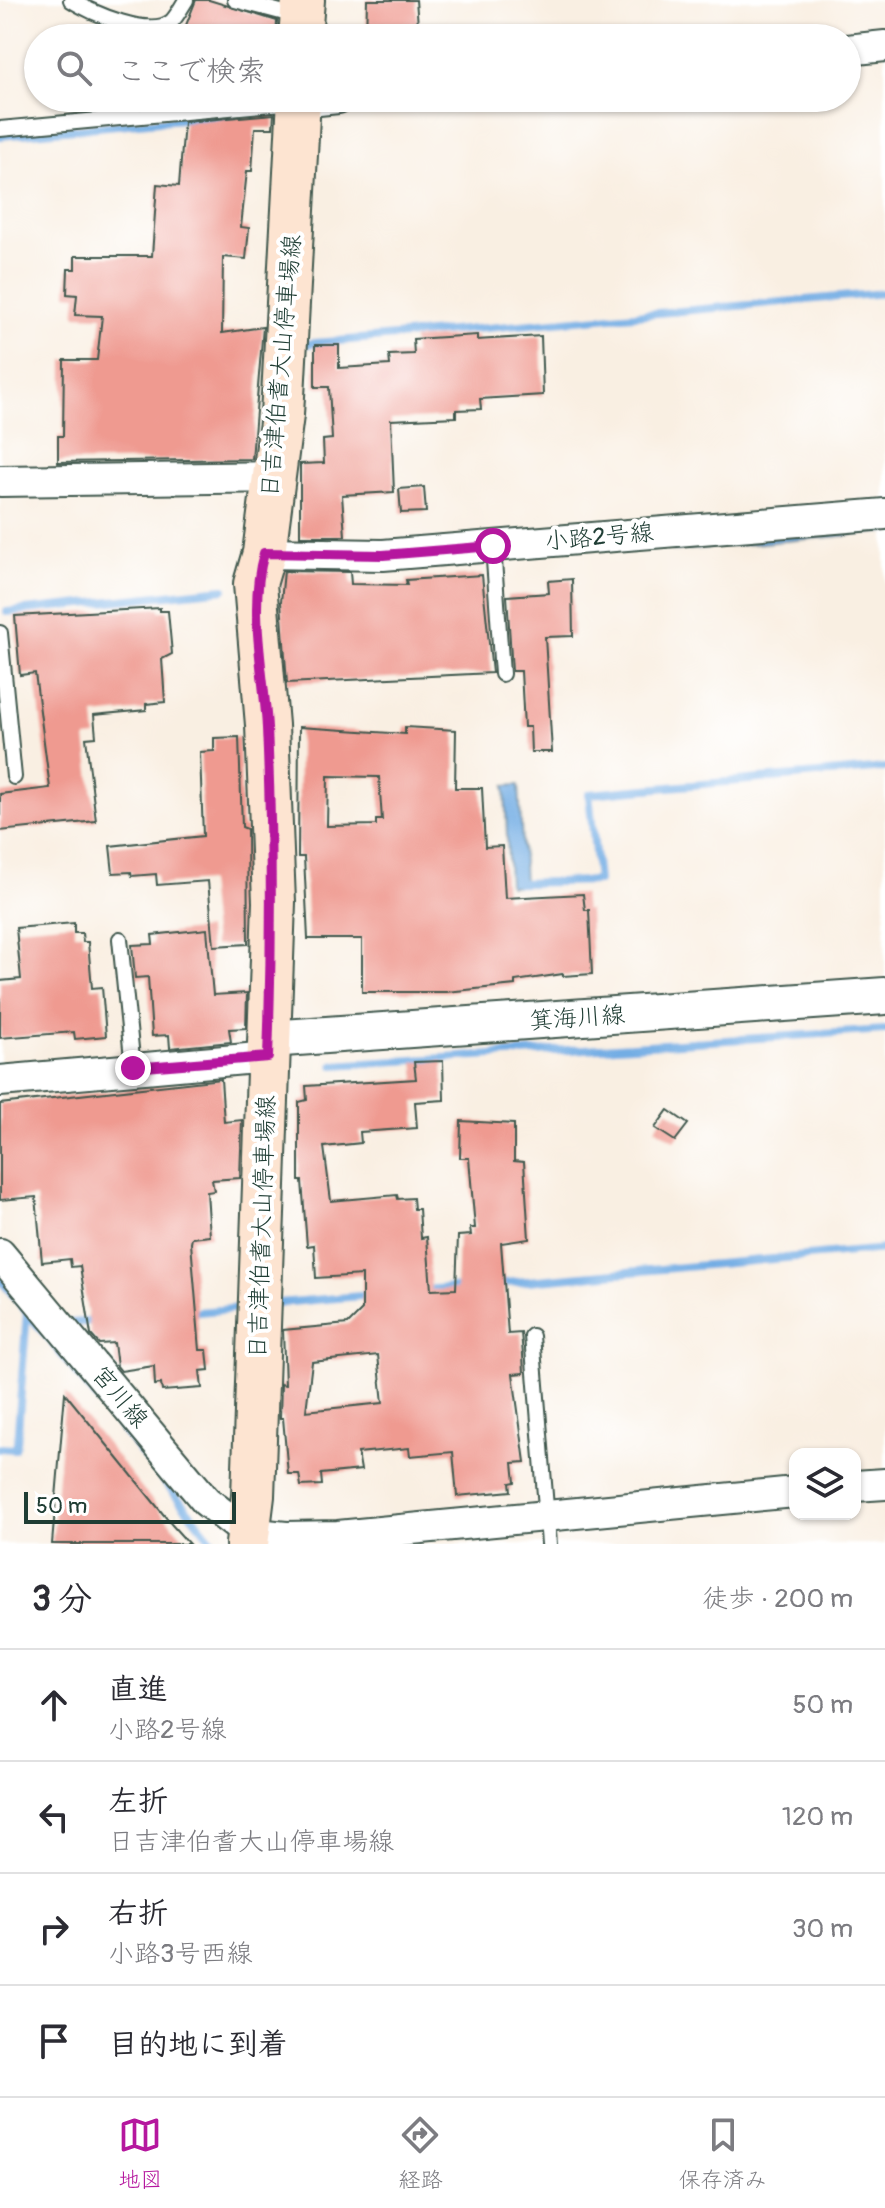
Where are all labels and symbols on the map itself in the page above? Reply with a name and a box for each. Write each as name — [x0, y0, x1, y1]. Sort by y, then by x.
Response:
street label: 日吉津伯耆大山停車場線 — [255, 233, 307, 499]
street label: 小路2号線 — [543, 518, 655, 556]
route start — [475, 528, 511, 564]
street label: 箕海川線 — [528, 1000, 626, 1036]
route end — [115, 1050, 151, 1086]
street label: 日吉津伯耆大山停車場線 — [243, 1095, 281, 1359]
street label: 宮川線 — [86, 1360, 154, 1434]
scale bar — [24, 1488, 236, 1524]

